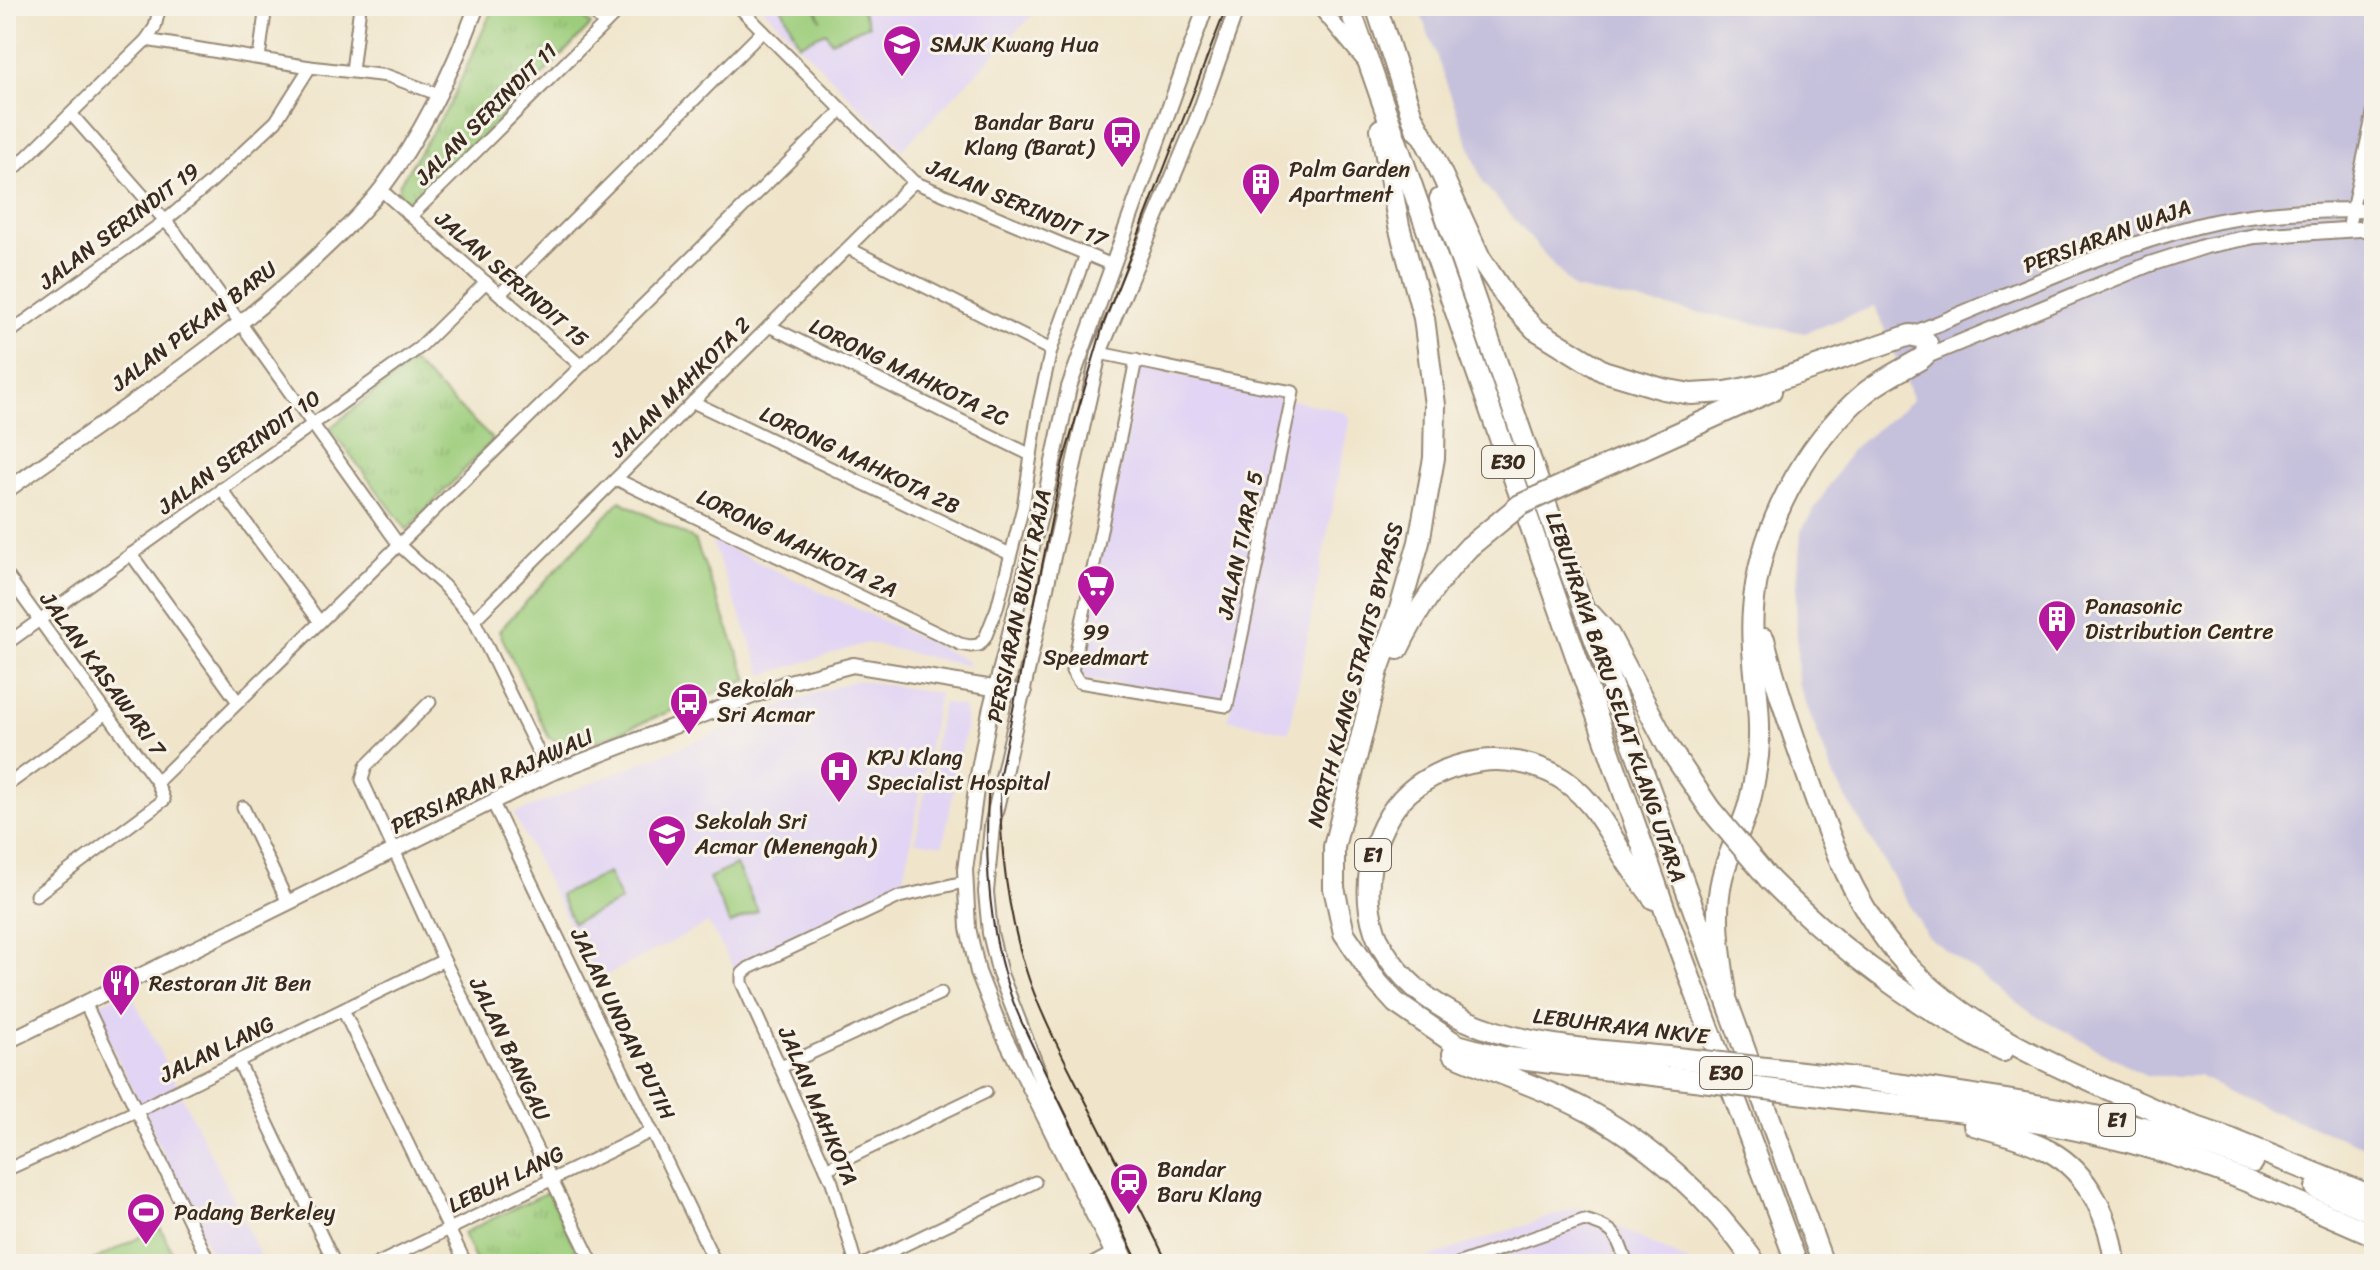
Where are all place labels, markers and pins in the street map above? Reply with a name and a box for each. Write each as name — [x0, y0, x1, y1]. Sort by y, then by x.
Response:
school or university icon: SMJK Kwang Hua — [881, 23, 923, 78]
place label: SMJK Kwang Hua — [930, 25, 1099, 64]
place label: Bandar Baru Klang (Barat) — [964, 103, 1095, 167]
bus stop icon: Bandar Baru Klang (Barat) — [1101, 114, 1143, 169]
place label: Palm Garden Apartment — [1288, 150, 1410, 214]
building icon: Palm Garden Apartment — [1240, 161, 1282, 216]
supermarket icon: 99 Speedmart — [1075, 563, 1117, 618]
place label: Panasonic Distribution Centre — [2085, 587, 2274, 651]
building icon: Panasonic Distribution Centre — [2036, 598, 2078, 653]
place label: 99 Speedmart — [1043, 613, 1149, 677]
place label: Sekolah Sri Acmar — [717, 670, 816, 734]
bus stop icon: Sekolah Sri Acmar — [668, 681, 710, 736]
place label: KPJ Klang Specialist Hospital — [867, 738, 1051, 802]
hospital icon: KPJ Klang Specialist Hospital — [818, 749, 860, 804]
place label: Sekolah Sri Acmar (Menengah) — [694, 802, 877, 866]
school or university icon: Sekolah Sri Acmar (Menengah) — [646, 813, 688, 868]
restaurant icon: Restoran Jit Ben — [100, 962, 142, 1017]
place label: Restoran Jit Ben — [149, 964, 311, 1003]
place label: Bandar Baru Klang — [1157, 1150, 1262, 1214]
station icon: Bandar Baru Klang — [1108, 1161, 1150, 1216]
sports icon: Padang Berkeley — [125, 1191, 167, 1246]
place label: Padang Berkeley — [174, 1193, 336, 1232]

